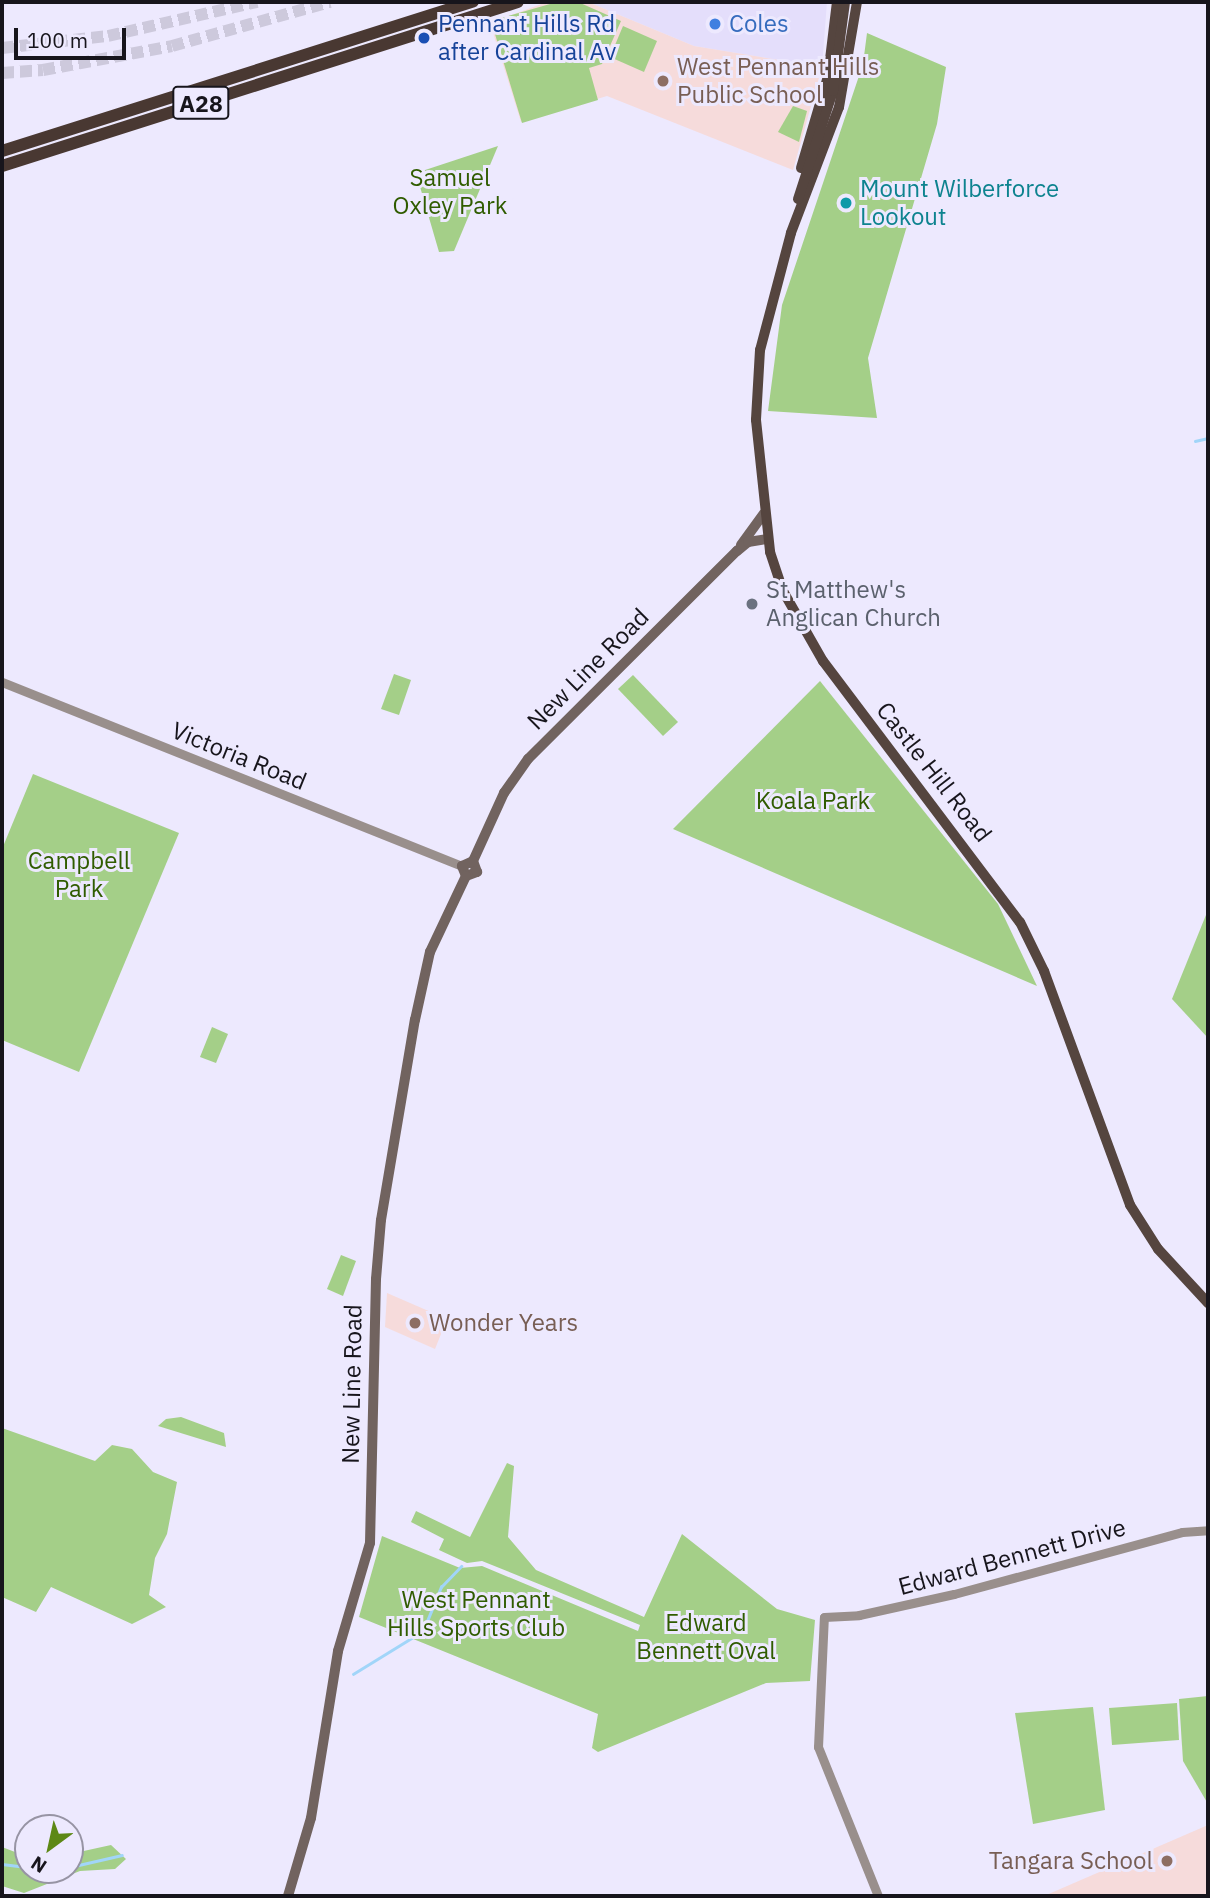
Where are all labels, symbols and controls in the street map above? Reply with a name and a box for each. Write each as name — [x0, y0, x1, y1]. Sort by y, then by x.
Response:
place label: Pennant Hills Rd after Cardinal Av — [438, 10, 616, 66]
place label: Coles — [729, 10, 789, 38]
scale bar — [18, 14, 130, 58]
marker: Coles — [707, 16, 723, 32]
text: 100 m — [27, 26, 88, 54]
marker: Pennant Hills Rd after Cardinal Av — [416, 30, 432, 46]
place label: West Pennant Hills Public School — [677, 53, 879, 109]
marker: West Pennant Hills Public School — [655, 73, 671, 89]
road number: A28 — [171, 83, 231, 122]
park label: Samuel Oxley Park — [393, 164, 507, 220]
place label: Mount Wilberforce Lookout — [860, 175, 1059, 231]
marker: Mount Wilberforce Lookout — [838, 195, 854, 211]
place label: St Matthew's Anglican Church — [766, 576, 941, 632]
marker: St Matthew's Anglican Church — [744, 596, 760, 612]
street label: New Line Road — [521, 602, 655, 736]
street label: Castle Hill Road — [870, 696, 998, 848]
street label: Victoria Road — [167, 716, 311, 796]
park label: Koala Park — [756, 787, 870, 815]
park label: Campbell Park — [28, 847, 130, 903]
street label: New Line Road — [336, 1304, 368, 1464]
place label: Wonder Years — [429, 1309, 578, 1337]
marker: Wonder Years — [407, 1315, 423, 1331]
street label: Edward Bennett Drive — [895, 1513, 1129, 1601]
park label: West Pennant Hills Sports Club — [387, 1586, 565, 1642]
park label: Edward Bennett Oval — [636, 1609, 776, 1665]
north arrow — [14, 1814, 84, 1884]
place label: Tangara School — [989, 1847, 1153, 1875]
text: N — [26, 1851, 51, 1879]
marker: Tangara School — [1159, 1853, 1175, 1869]

